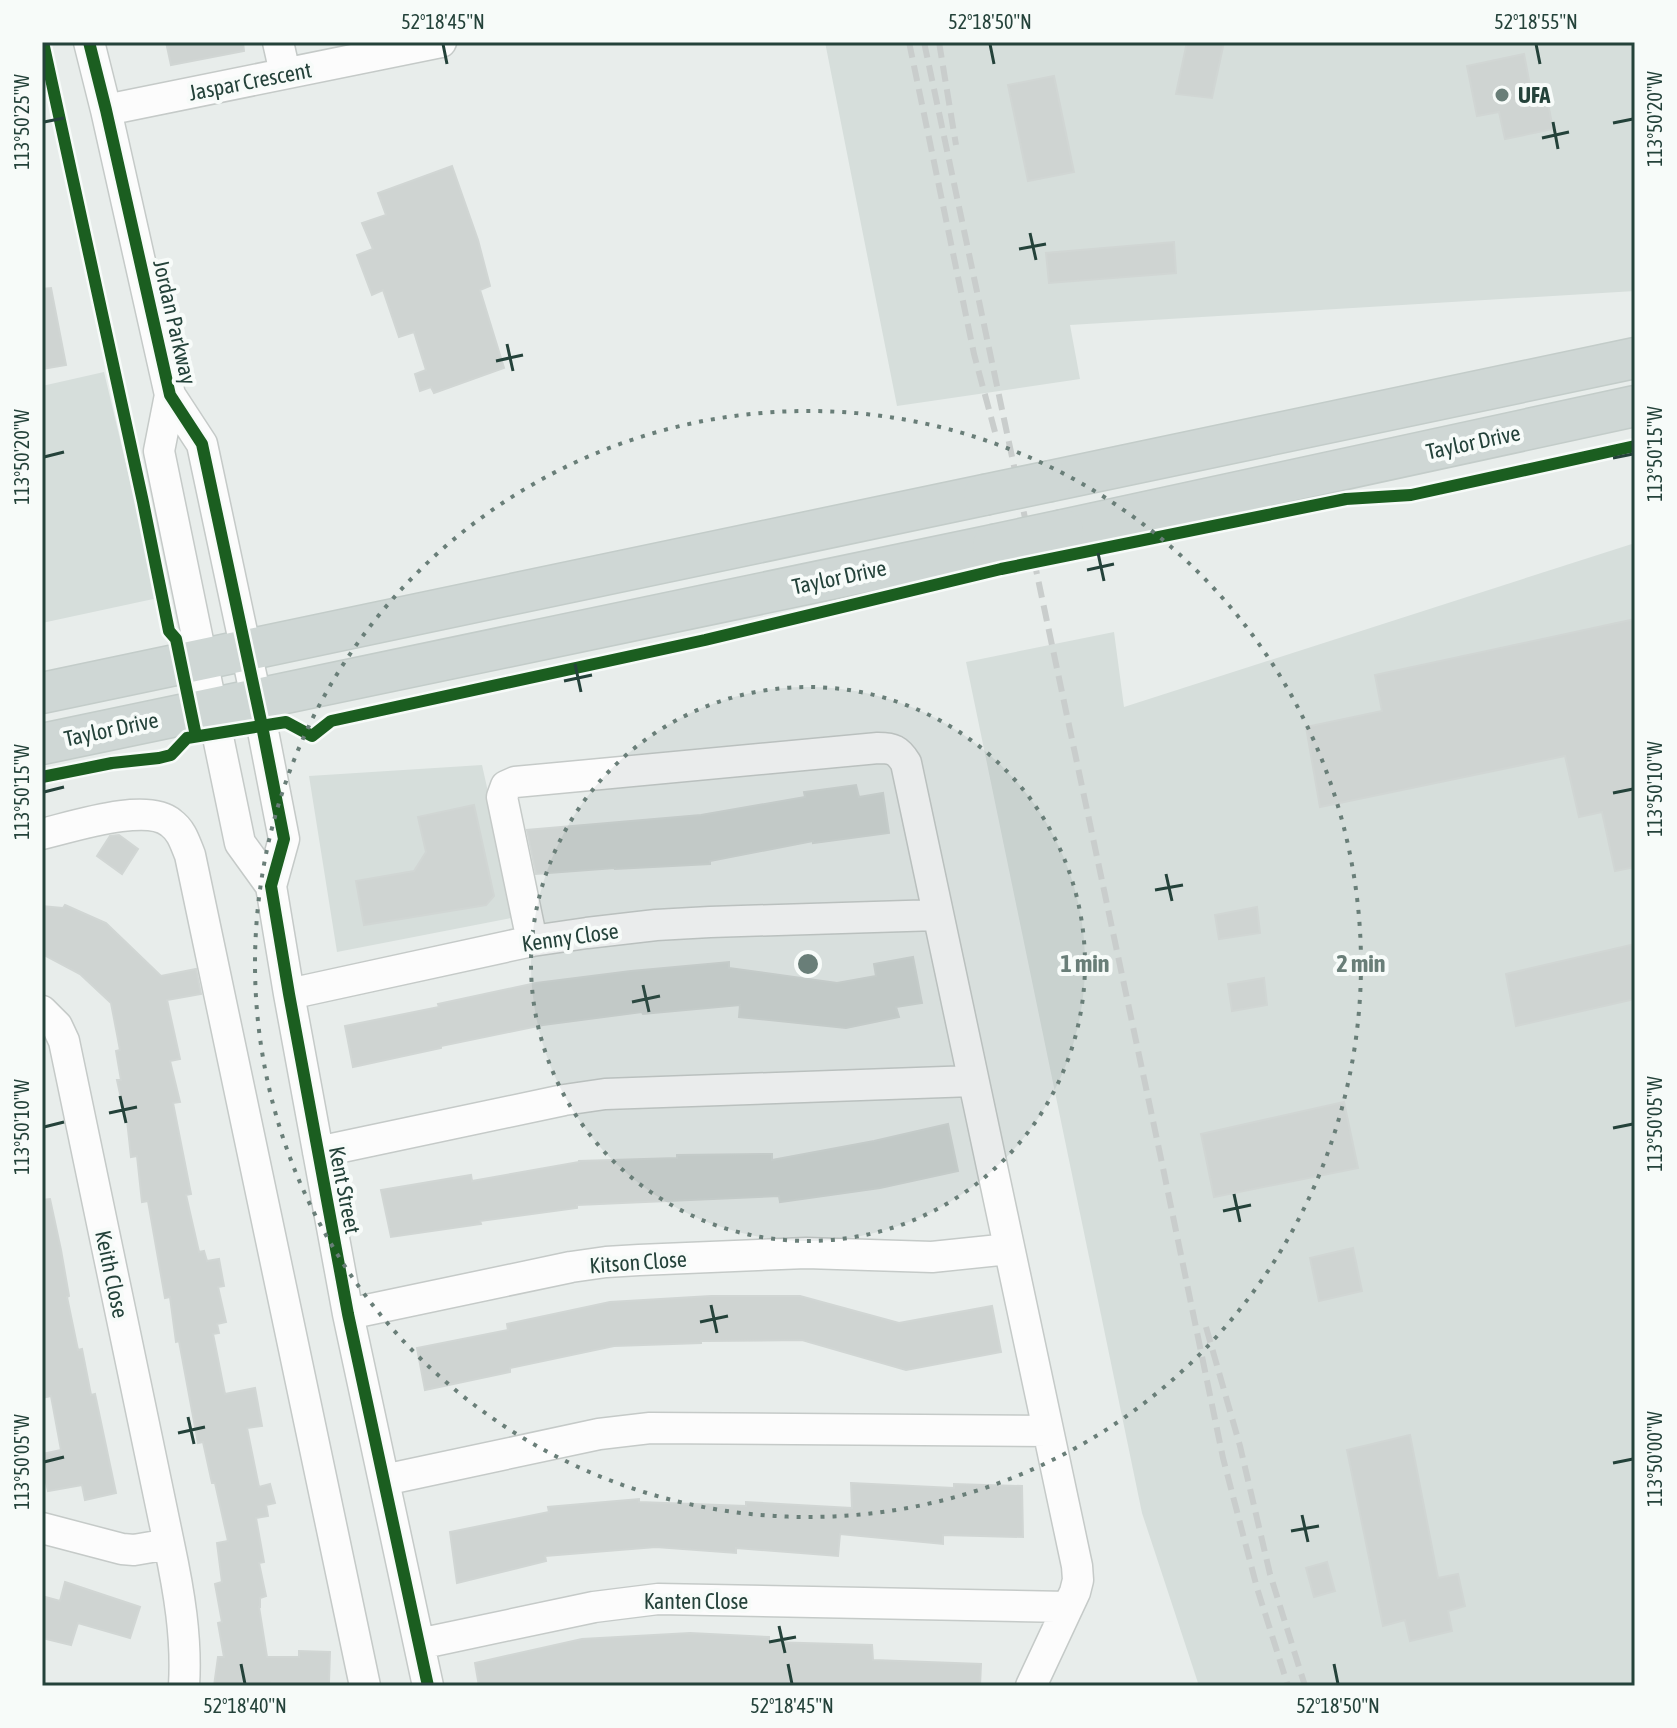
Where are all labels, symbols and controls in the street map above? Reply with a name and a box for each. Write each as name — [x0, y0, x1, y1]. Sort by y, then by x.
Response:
text: 52°18'45"N — [401, 10, 485, 33]
text: 52°18'50"N — [948, 10, 1032, 33]
text: 52°18'55"N — [1494, 10, 1578, 33]
street label: Jaspar Crescent — [186, 56, 314, 106]
text: 113°50'20"W — [1643, 71, 1666, 167]
text: 113°50'25"W — [10, 74, 33, 170]
place label: UFA — [1518, 82, 1550, 108]
marker: UFA — [1493, 86, 1511, 104]
street label: Jordan Parkway — [148, 257, 202, 387]
text: 113°50'15"W — [1643, 406, 1666, 502]
text: 113°50'20"W — [10, 409, 33, 505]
street label: Taylor Drive — [1424, 419, 1522, 465]
street label: Taylor Drive — [790, 554, 888, 600]
street label: Taylor Drive — [62, 706, 160, 752]
text: 113°50'10"W — [1643, 741, 1666, 837]
text: 113°50'15"W — [10, 744, 33, 840]
street label: Kenny Close — [520, 917, 620, 957]
centre of rings — [794, 950, 822, 978]
text: 1 min — [1060, 950, 1110, 977]
text: 2 min — [1336, 950, 1386, 977]
text: 113°50'05"W — [1643, 1076, 1666, 1172]
text: 113°50'10"W — [10, 1079, 33, 1175]
street label: Kent Street — [324, 1144, 366, 1236]
street label: Keith Close — [90, 1228, 134, 1320]
street label: Kitson Close — [588, 1246, 688, 1278]
text: 113°50'00"W — [1643, 1411, 1666, 1507]
text: 113°50'05"W — [10, 1414, 33, 1510]
street label: Kanten Close — [644, 1588, 748, 1614]
text: 52°18'40"N — [203, 1694, 287, 1717]
text: 52°18'45"N — [750, 1694, 834, 1717]
text: 52°18'50"N — [1296, 1694, 1380, 1717]

